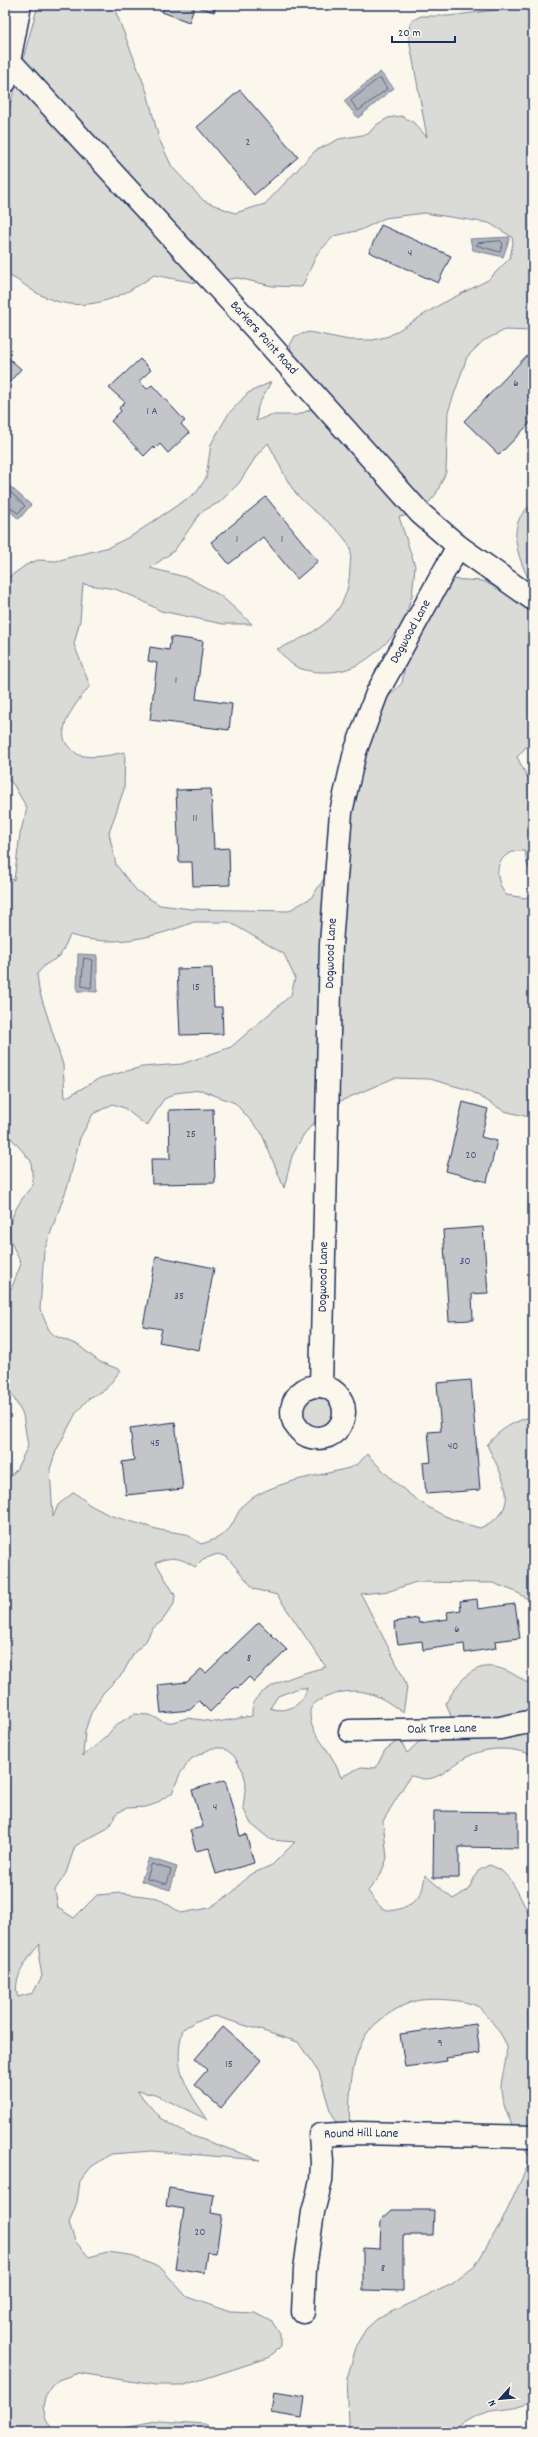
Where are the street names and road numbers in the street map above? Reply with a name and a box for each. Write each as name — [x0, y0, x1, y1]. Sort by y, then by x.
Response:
street label: Barkers Point Road — [225, 297, 302, 379]
street label: Dogwood Lane — [385, 596, 436, 667]
street label: Dogwood Lane — [320, 917, 342, 989]
street label: Dogwood Lane — [313, 1241, 334, 1312]
street label: Oak Tree Lane — [407, 1719, 477, 1739]
street label: Round Hill Lane — [324, 2123, 399, 2144]

